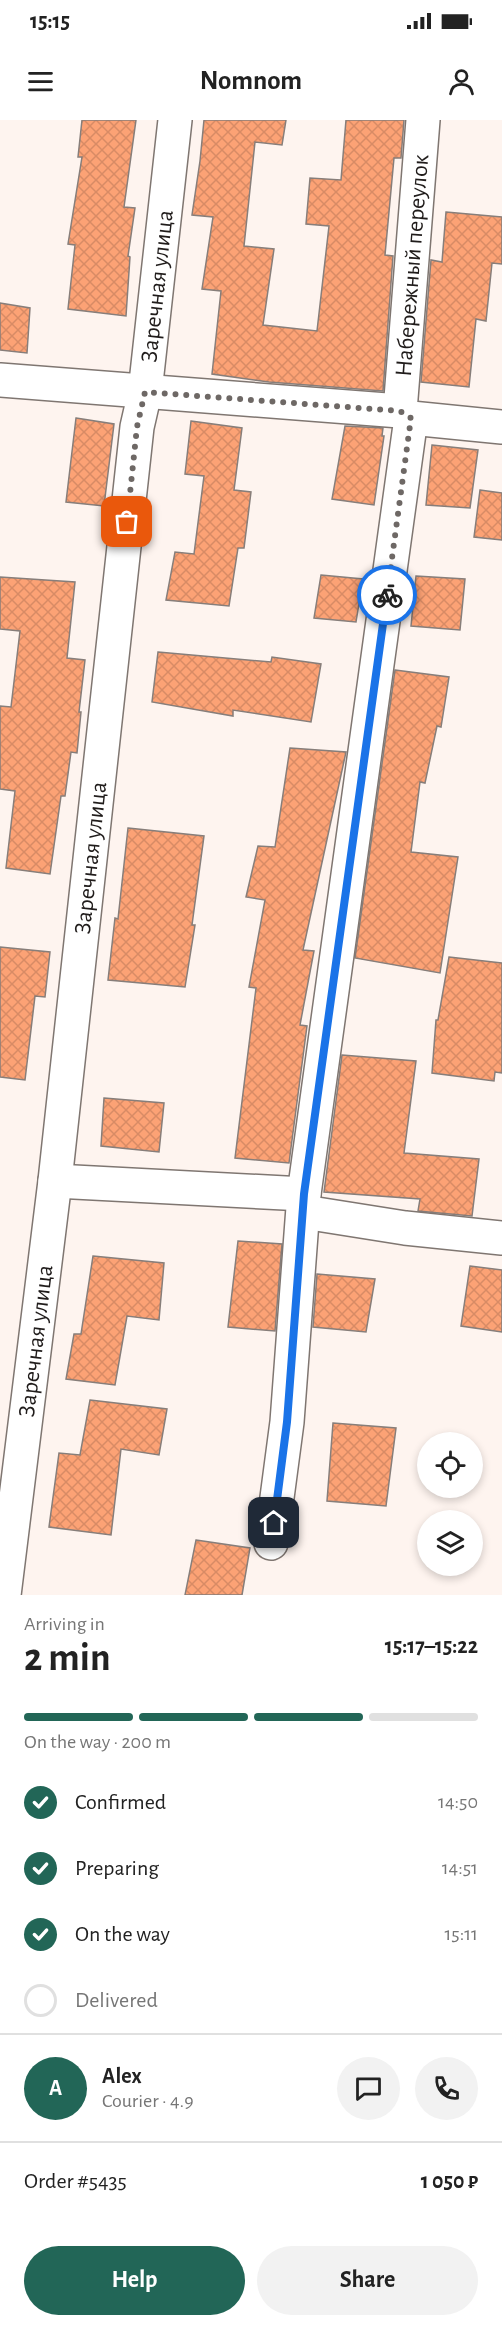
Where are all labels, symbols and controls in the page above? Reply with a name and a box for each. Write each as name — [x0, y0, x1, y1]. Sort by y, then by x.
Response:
text: 15:15 — [30, 10, 70, 32]
icon: menu — [24, 65, 57, 98]
icon: person — [445, 65, 478, 98]
text: Nomnom — [200, 67, 302, 94]
street label: Набережный переулок — [392, 153, 433, 378]
street label: Заречная улица — [137, 209, 178, 364]
pin — [101, 496, 152, 547]
icon: bag — [110, 505, 143, 538]
courier — [357, 565, 417, 625]
icon: bike — [371, 579, 404, 612]
street label: Заречная улица — [71, 781, 111, 936]
street label: Заречная улица — [15, 1263, 58, 1419]
map controls — [417, 1432, 483, 1576]
button: locate — [417, 1432, 483, 1498]
pin — [248, 1497, 299, 1548]
icon: home — [257, 1506, 290, 1539]
button: layers — [417, 1510, 483, 1576]
text: Arriving in — [24, 1614, 105, 1634]
text: 15:17–15:22 — [385, 1635, 478, 1657]
text: 2 min — [24, 1639, 111, 1678]
text: On the way · 200 m — [24, 1732, 171, 1752]
icon: check — [24, 1786, 57, 1819]
text: Confirmed — [75, 1791, 166, 1813]
text: 14:50 — [438, 1792, 478, 1812]
icon: check — [24, 1852, 57, 1885]
text: Preparing — [75, 1857, 159, 1879]
text: 14:51 — [442, 1858, 478, 1878]
icon: check — [24, 1918, 57, 1951]
text: On the way — [75, 1923, 170, 1945]
text: 15:11 — [444, 1924, 478, 1944]
text: Delivered — [75, 1989, 158, 2011]
button: chat — [337, 2057, 400, 2120]
button: phone — [415, 2057, 478, 2120]
text: Alex — [102, 2065, 142, 2087]
text: A — [49, 2077, 62, 2099]
text: Courier · 4.9 — [102, 2091, 194, 2111]
text: Order #5435 — [24, 2170, 127, 2192]
text: 1 050 ₽ — [421, 2170, 478, 2192]
button: Help — [24, 2246, 245, 2315]
button: Share — [257, 2246, 478, 2315]

